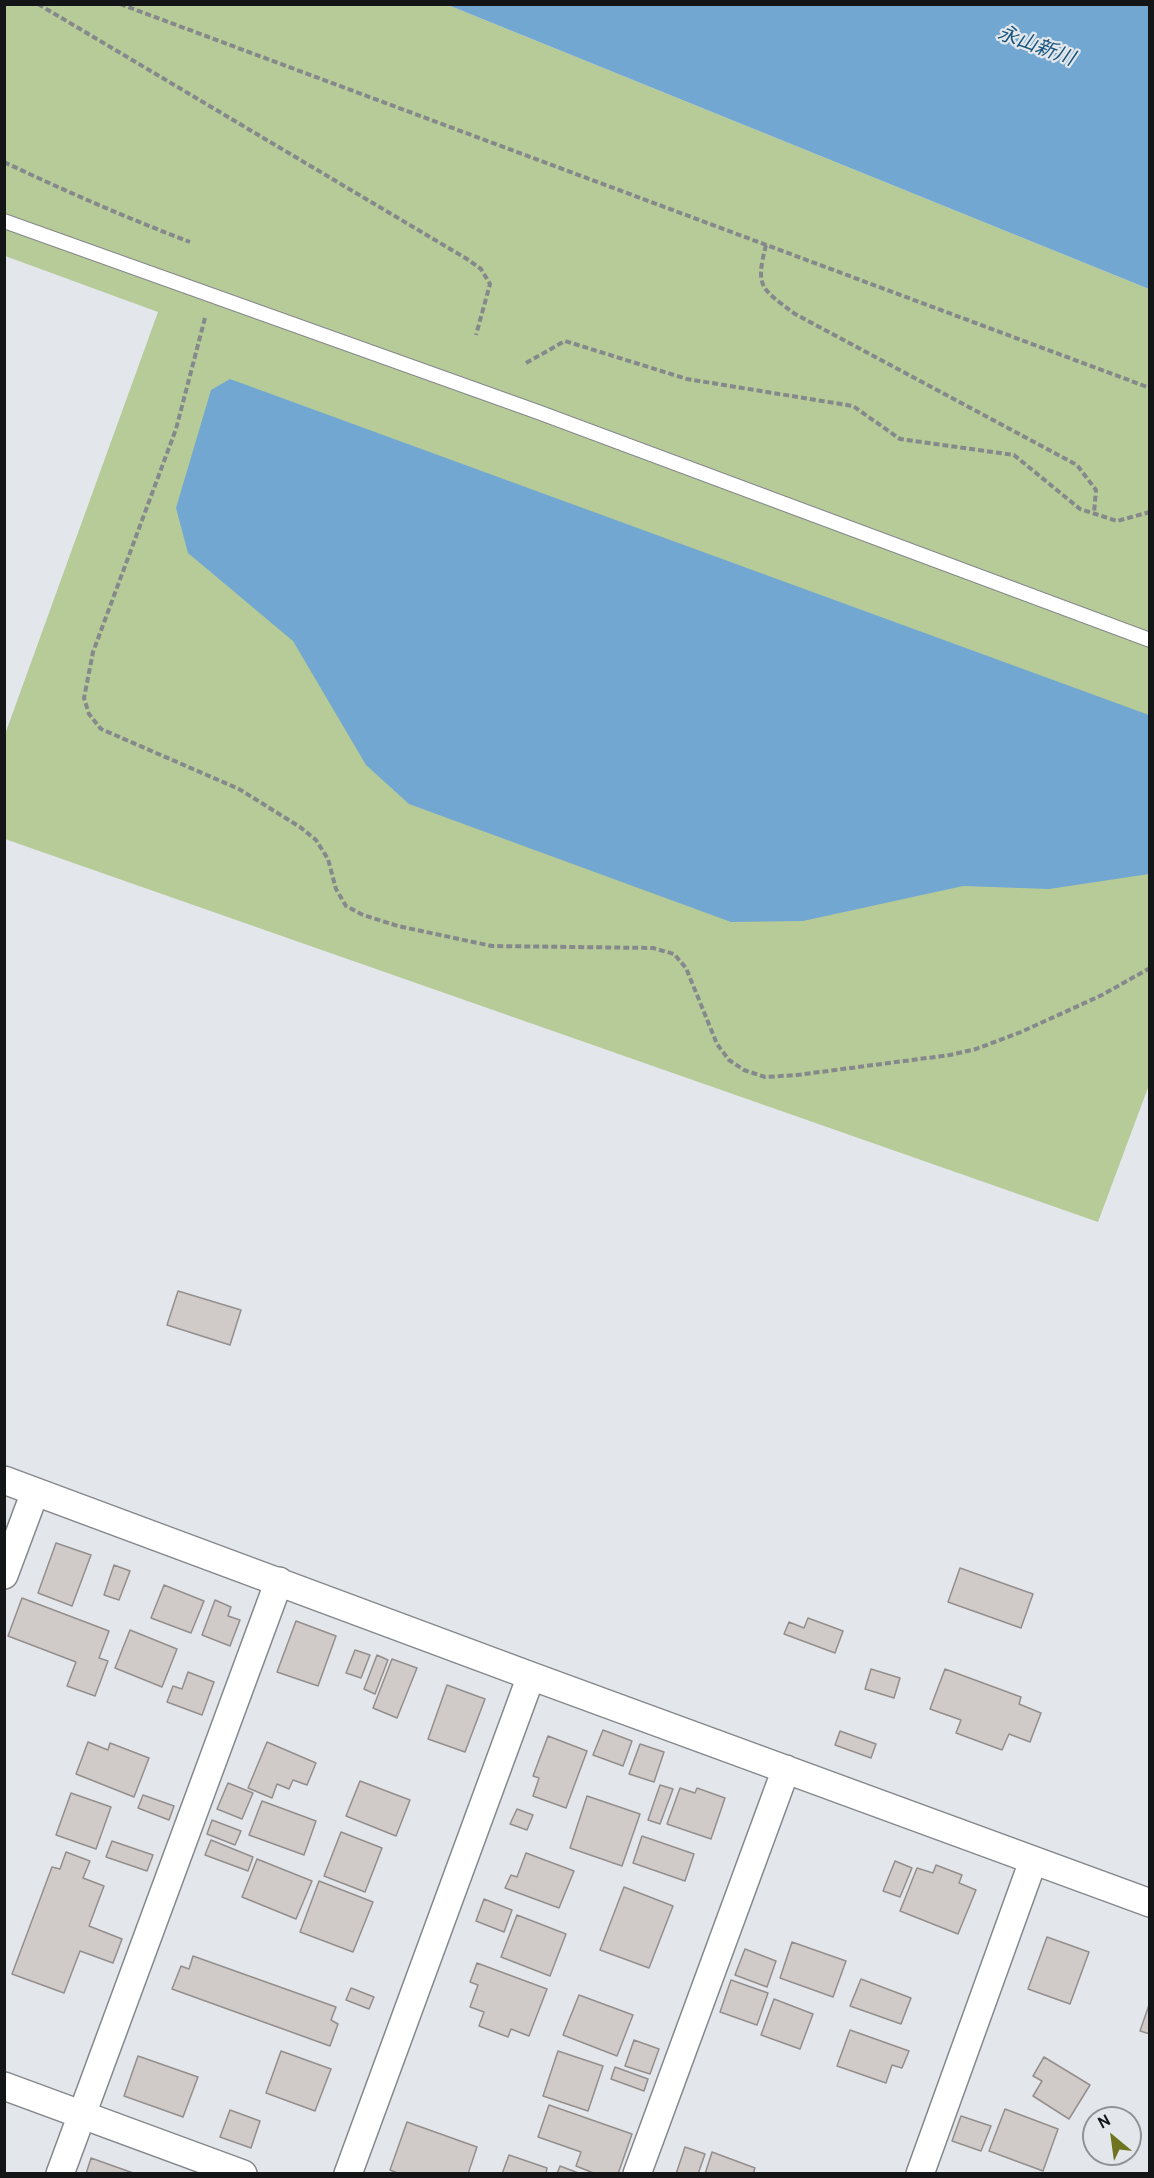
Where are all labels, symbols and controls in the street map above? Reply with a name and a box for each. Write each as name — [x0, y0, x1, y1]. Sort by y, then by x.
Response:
water label: 永山新川 — [994, 21, 1078, 71]
north arrow — [1082, 2106, 1142, 2166]
text: N — [1094, 2111, 1114, 2133]

